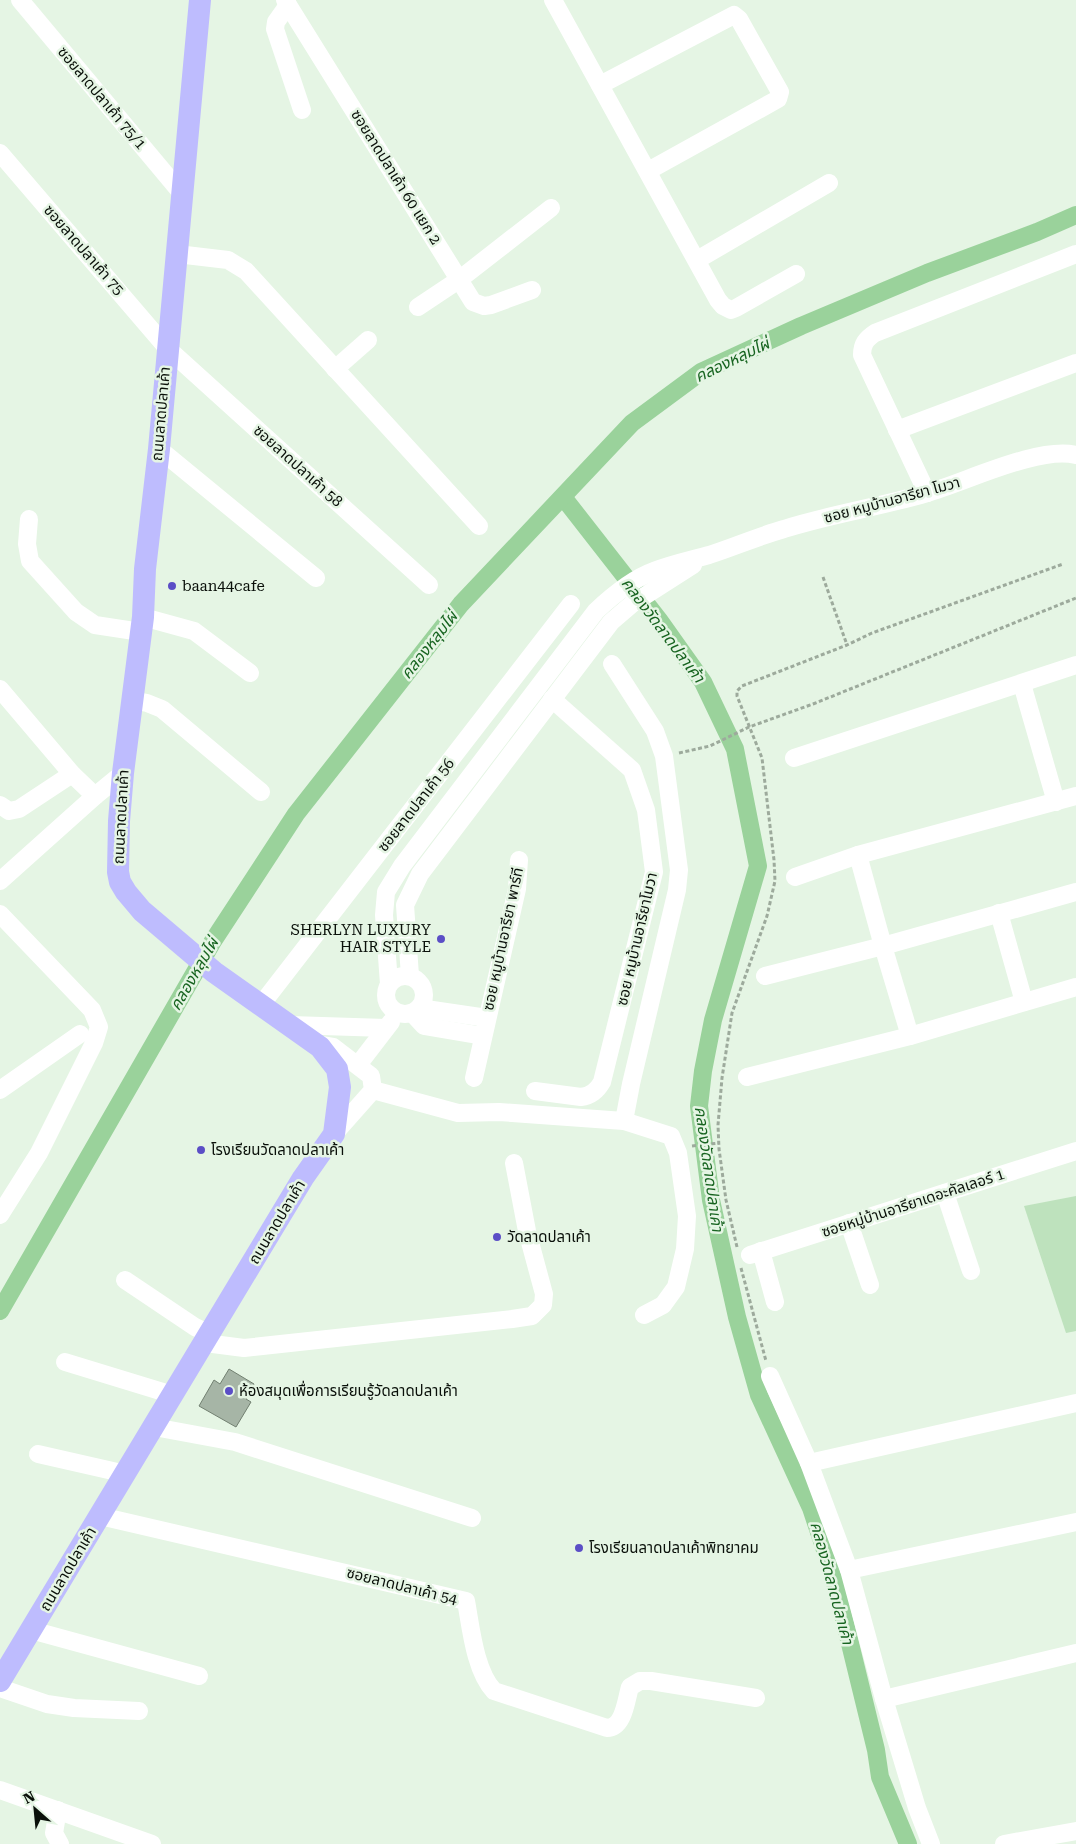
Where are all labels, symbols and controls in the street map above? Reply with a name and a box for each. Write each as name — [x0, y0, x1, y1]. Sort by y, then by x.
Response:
street label: ซอยลาดปลาเค้า 75/1 — [54, 43, 150, 153]
street label: ซอยลาดปลาเค้า 60 แยก 2 — [347, 106, 445, 248]
street label: ซอยลาดปลาเค้า 75 — [40, 201, 128, 299]
water label: คลองหลุมไผ่ — [692, 333, 775, 387]
street label: ถนนลาดปลาเค้า — [148, 366, 174, 462]
street label: ซอยลาดปลาเค้า 58 — [250, 421, 346, 511]
street label: ซอย หมูบ้านอารียา โมวา — [822, 473, 962, 527]
water label: คลองวัดลาดปลาเค้า — [617, 574, 709, 687]
place label: baan44cafe — [182, 577, 265, 595]
marker: baan44cafe — [166, 580, 178, 592]
water label: คลองหลุมไผ่ — [397, 606, 463, 683]
street label: ซอยลาดปลาเค้า 56 — [374, 755, 458, 855]
street label: ถนนลาดปลาเค้า — [110, 769, 132, 865]
street label: ซอย หมูบ้านอารียา พาร์ที — [479, 866, 527, 1012]
street label: ซอย หมูบ้านอารียาโมวา — [613, 871, 661, 1007]
place label: SHERLYN LUXURY HAIR STYLE — [291, 921, 432, 956]
water label: คลองหลุมไผ่ — [166, 933, 224, 1014]
marker: SHERLYN LUXURY HAIR STYLE — [435, 933, 447, 945]
water label: คลองวัดลาดปลาเค้า — [691, 1105, 727, 1234]
place label: โรงเรียนวัดลาดปลาเค้า — [211, 1141, 344, 1159]
marker: โรงเรียนวัดลาดปลาเค้า — [195, 1144, 207, 1156]
street label: ซอยหมู่บ้านอารียาเดอะคัลเลอร์ 1 — [819, 1165, 1007, 1241]
street label: ถนนลาดปลาเค้า — [245, 1177, 309, 1267]
place label: วัดลาดปลาเค้า — [507, 1228, 591, 1246]
marker: วัดลาดปลาเค้า — [491, 1231, 503, 1243]
place label: ห้องสมุดเพื่อการเรียนรู้วัดลาดปลาเค้า — [239, 1380, 458, 1400]
marker: ห้องสมุดเพื่อการเรียนรู้วัดลาดปลาเค้า — [223, 1385, 235, 1397]
water label: คลองวัดลาดปลาเค้า — [806, 1520, 858, 1648]
street label: ถนนลาดปลาเค้า — [36, 1524, 100, 1614]
place label: โรงเรียนลาดปลาเค้าพิทยาคม — [589, 1539, 759, 1557]
marker: โรงเรียนลาดปลาเค้าพิทยาคม — [573, 1542, 585, 1554]
street label: ซอยลาดปลาเค้า 54 — [345, 1564, 460, 1609]
north arrow — [10, 1784, 60, 1834]
text: N — [21, 1788, 38, 1807]

